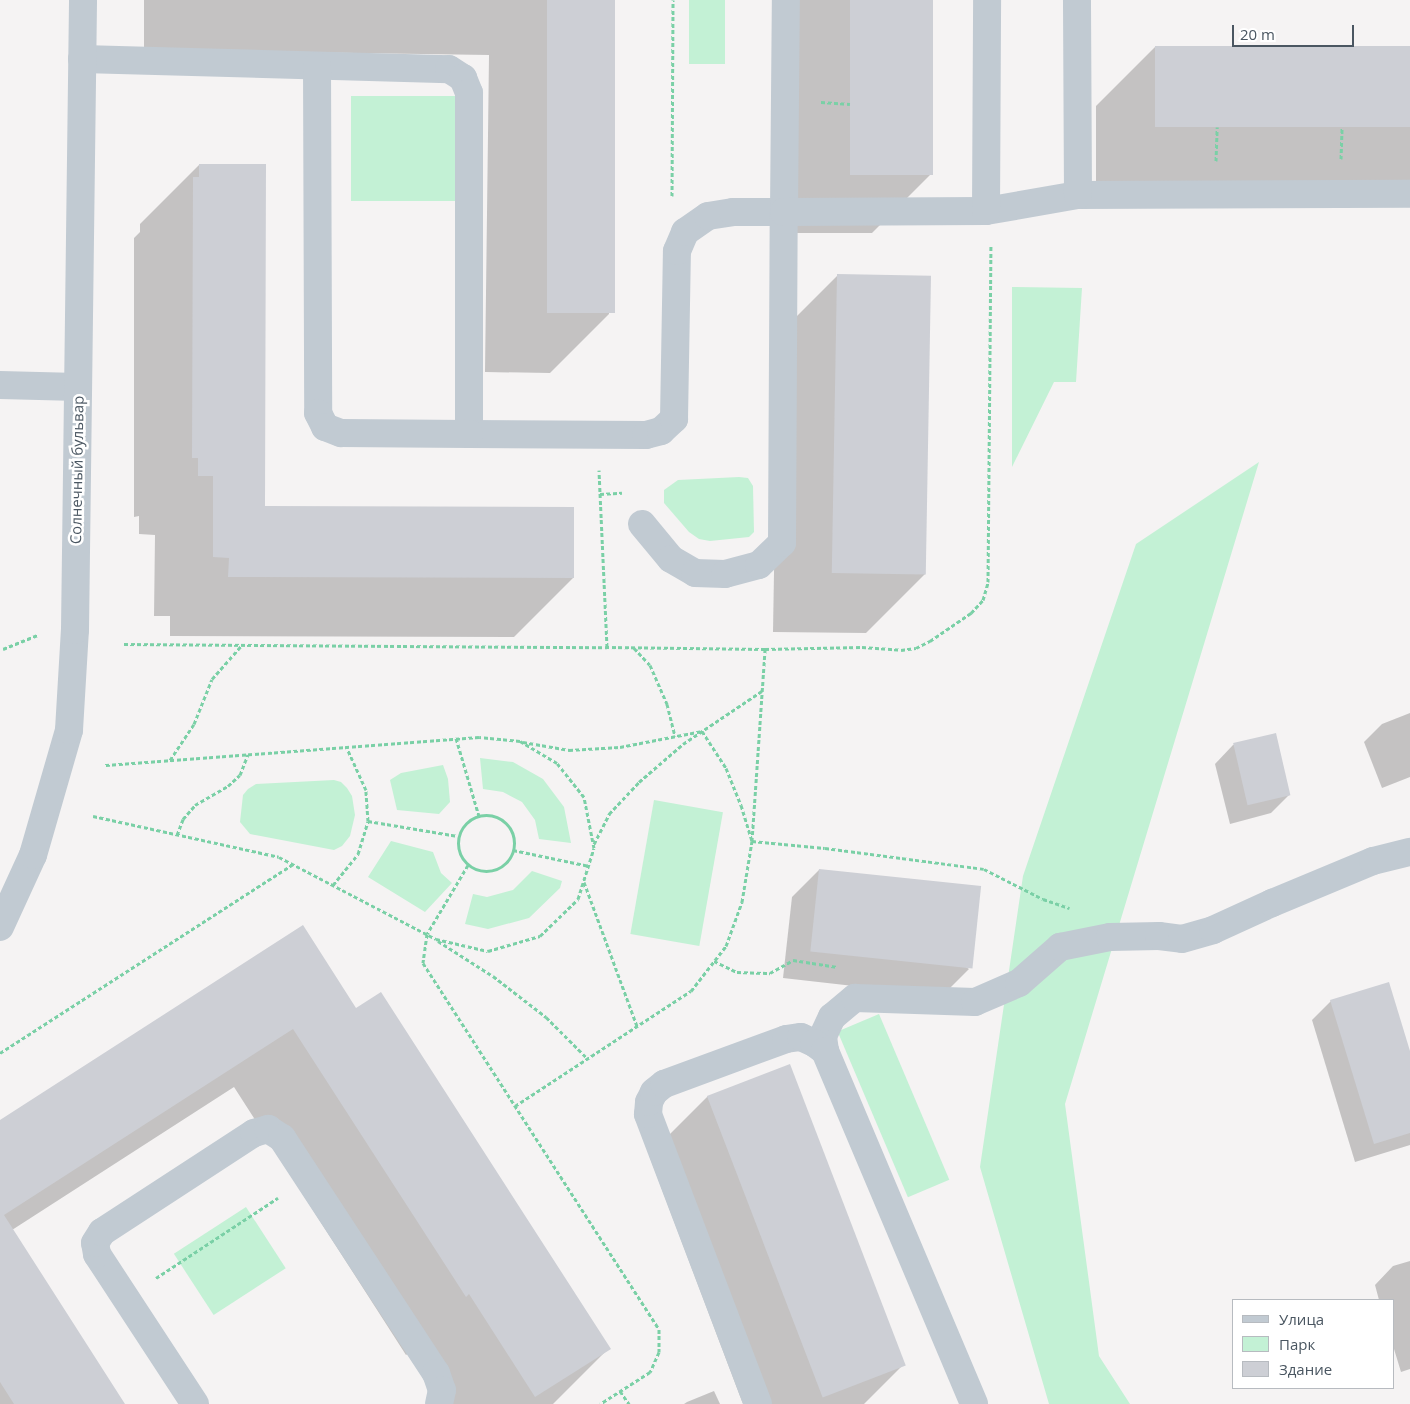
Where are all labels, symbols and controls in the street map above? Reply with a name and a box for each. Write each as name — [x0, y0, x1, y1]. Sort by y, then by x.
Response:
scale bar — [1235, 15, 1358, 47]
text: 20 m — [1240, 24, 1275, 44]
street label: Солнечный бульвар — [67, 396, 87, 544]
legend — [1232, 1299, 1395, 1389]
text: Улица — [1279, 1309, 1324, 1329]
text: Парк — [1279, 1334, 1315, 1354]
text: Здание — [1279, 1359, 1332, 1379]

